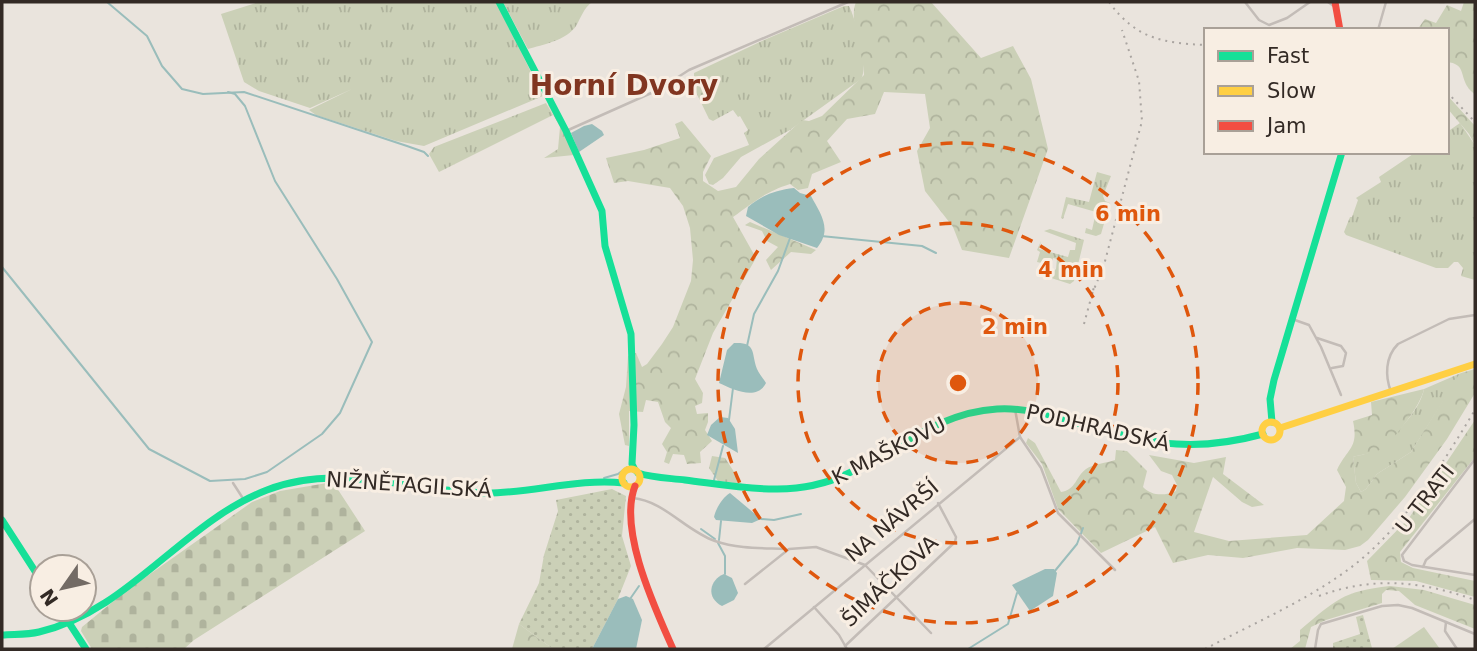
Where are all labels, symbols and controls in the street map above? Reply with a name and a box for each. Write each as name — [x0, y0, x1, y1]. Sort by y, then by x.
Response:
legend — [1204, 28, 1449, 154]
text: Fast — [1267, 44, 1309, 68]
district label: Horní Dvory — [530, 69, 718, 102]
text: Slow — [1267, 79, 1316, 103]
text: Jam — [1265, 114, 1307, 138]
text: 6 min — [1095, 202, 1161, 226]
text: 4 min — [1038, 258, 1104, 282]
text: 2 min — [982, 315, 1048, 339]
centre of rings — [946, 371, 970, 395]
street label: PODHRADSKÁ — [1024, 399, 1173, 456]
street label: K MAŠKOVU — [828, 411, 950, 490]
street label: U TRATI — [1391, 460, 1459, 538]
street label: NIŽNĚTAGILSKÁ — [325, 466, 493, 503]
street label: NA NÁVRŠÍ — [840, 474, 943, 567]
street label: ŠIMÁČKOVA — [836, 529, 943, 632]
north arrow — [28, 553, 98, 623]
text: N — [35, 585, 62, 610]

